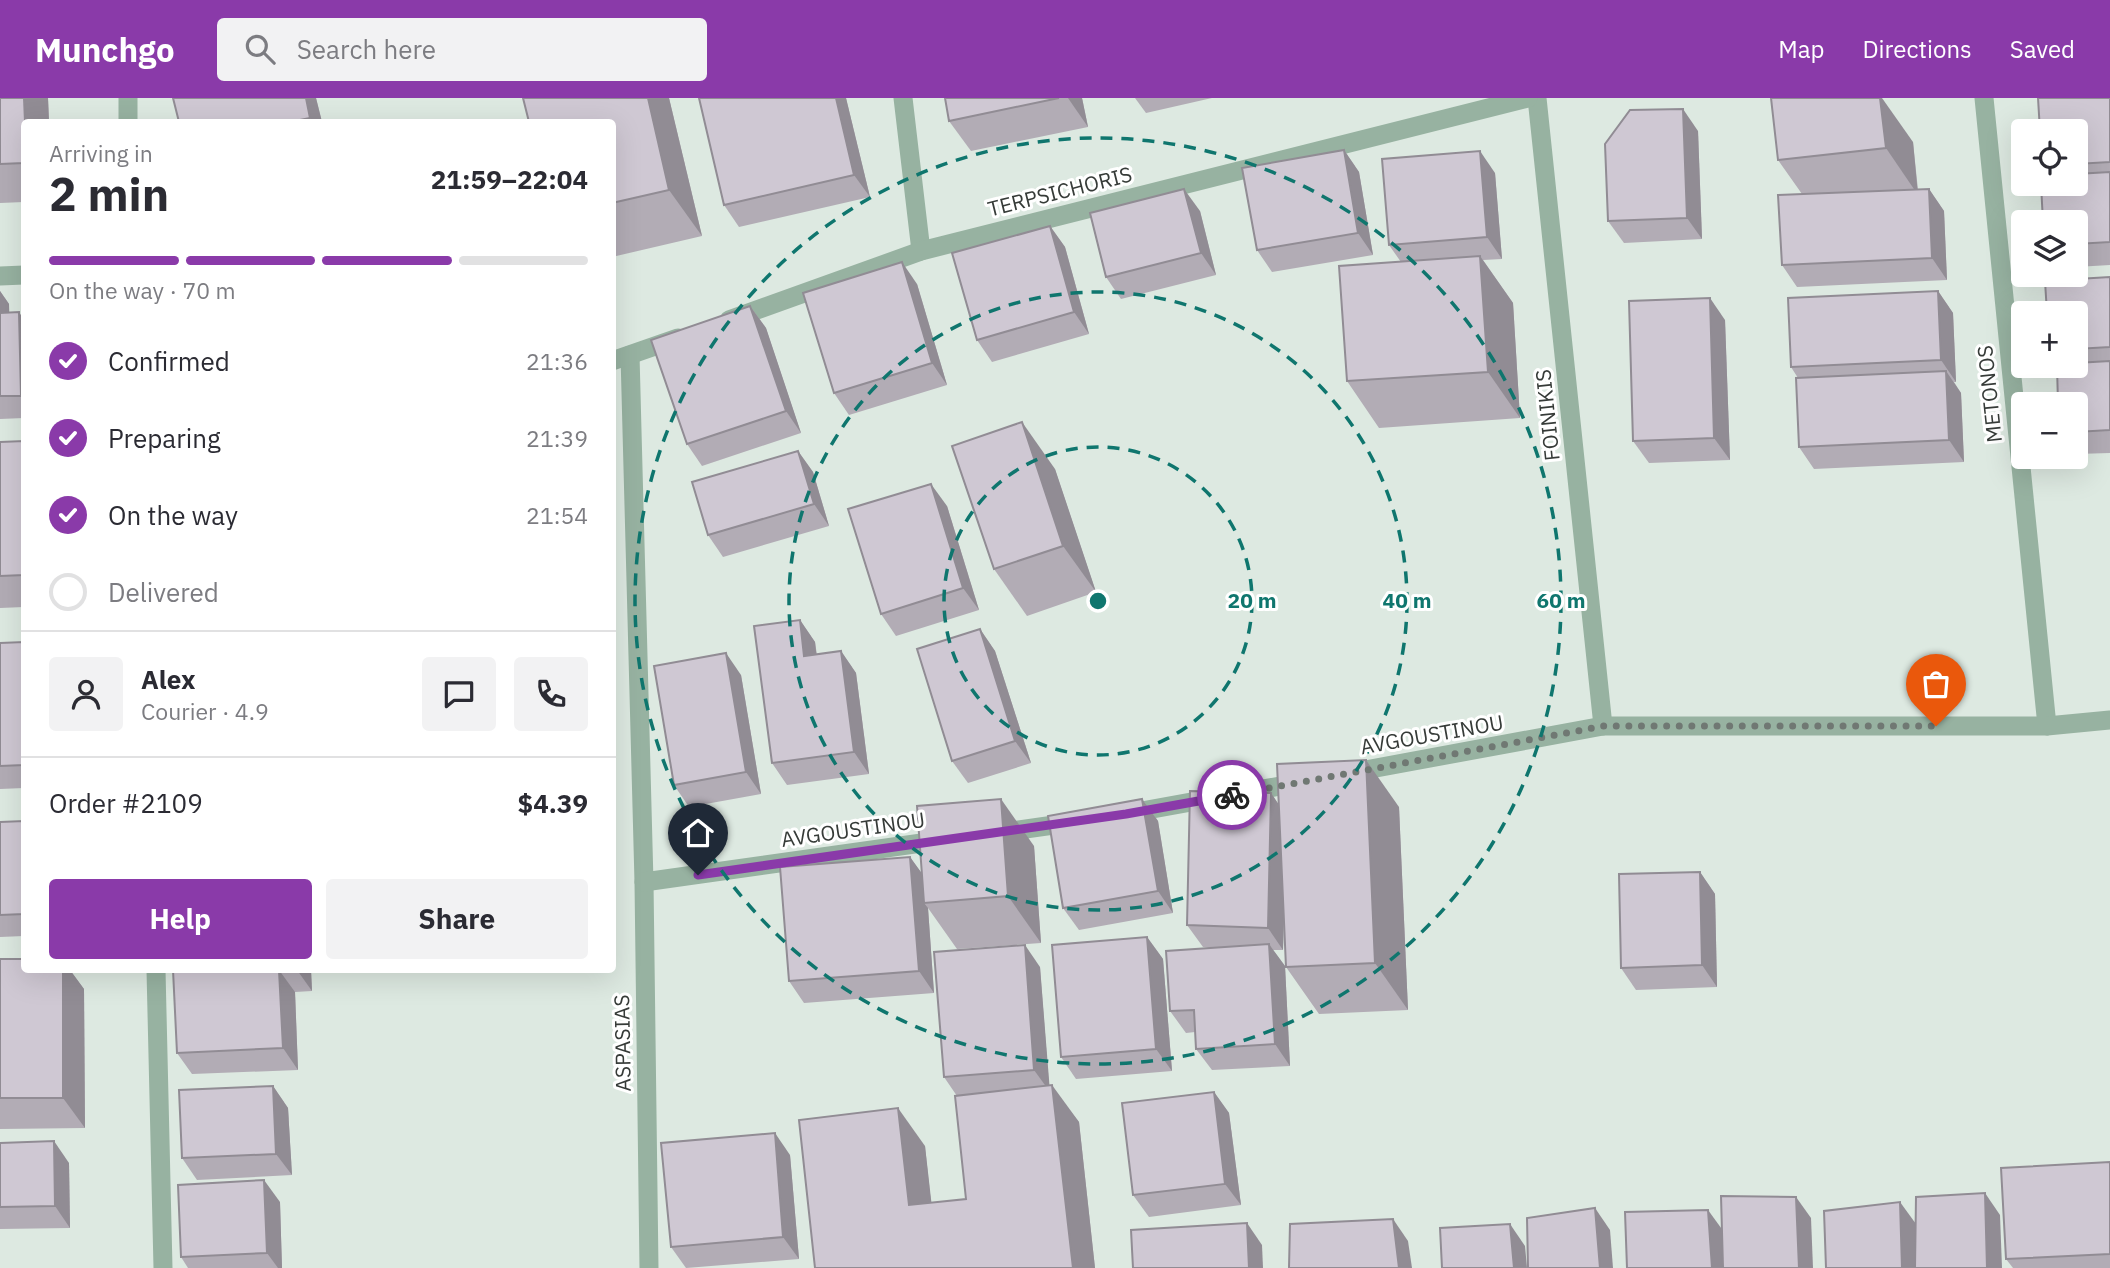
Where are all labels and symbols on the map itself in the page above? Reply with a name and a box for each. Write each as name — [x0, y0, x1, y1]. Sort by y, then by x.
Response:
street label: TERPSICHORIS — [985, 160, 1135, 222]
street label: METONOS — [1970, 344, 2008, 444]
street label: FOINIKIS — [1528, 368, 1566, 462]
text: 20 m — [1228, 586, 1276, 614]
text: 40 m — [1383, 586, 1431, 614]
text: 60 m — [1537, 586, 1585, 614]
centre of rings — [1086, 589, 1110, 613]
pin — [1906, 654, 1966, 726]
street label: AVGOUSTINOU — [1358, 708, 1506, 760]
courier — [1197, 760, 1267, 830]
pin — [668, 803, 728, 875]
street label: AVGOUSTINOU — [779, 805, 927, 853]
street label: ASPASIAS — [607, 994, 637, 1092]

